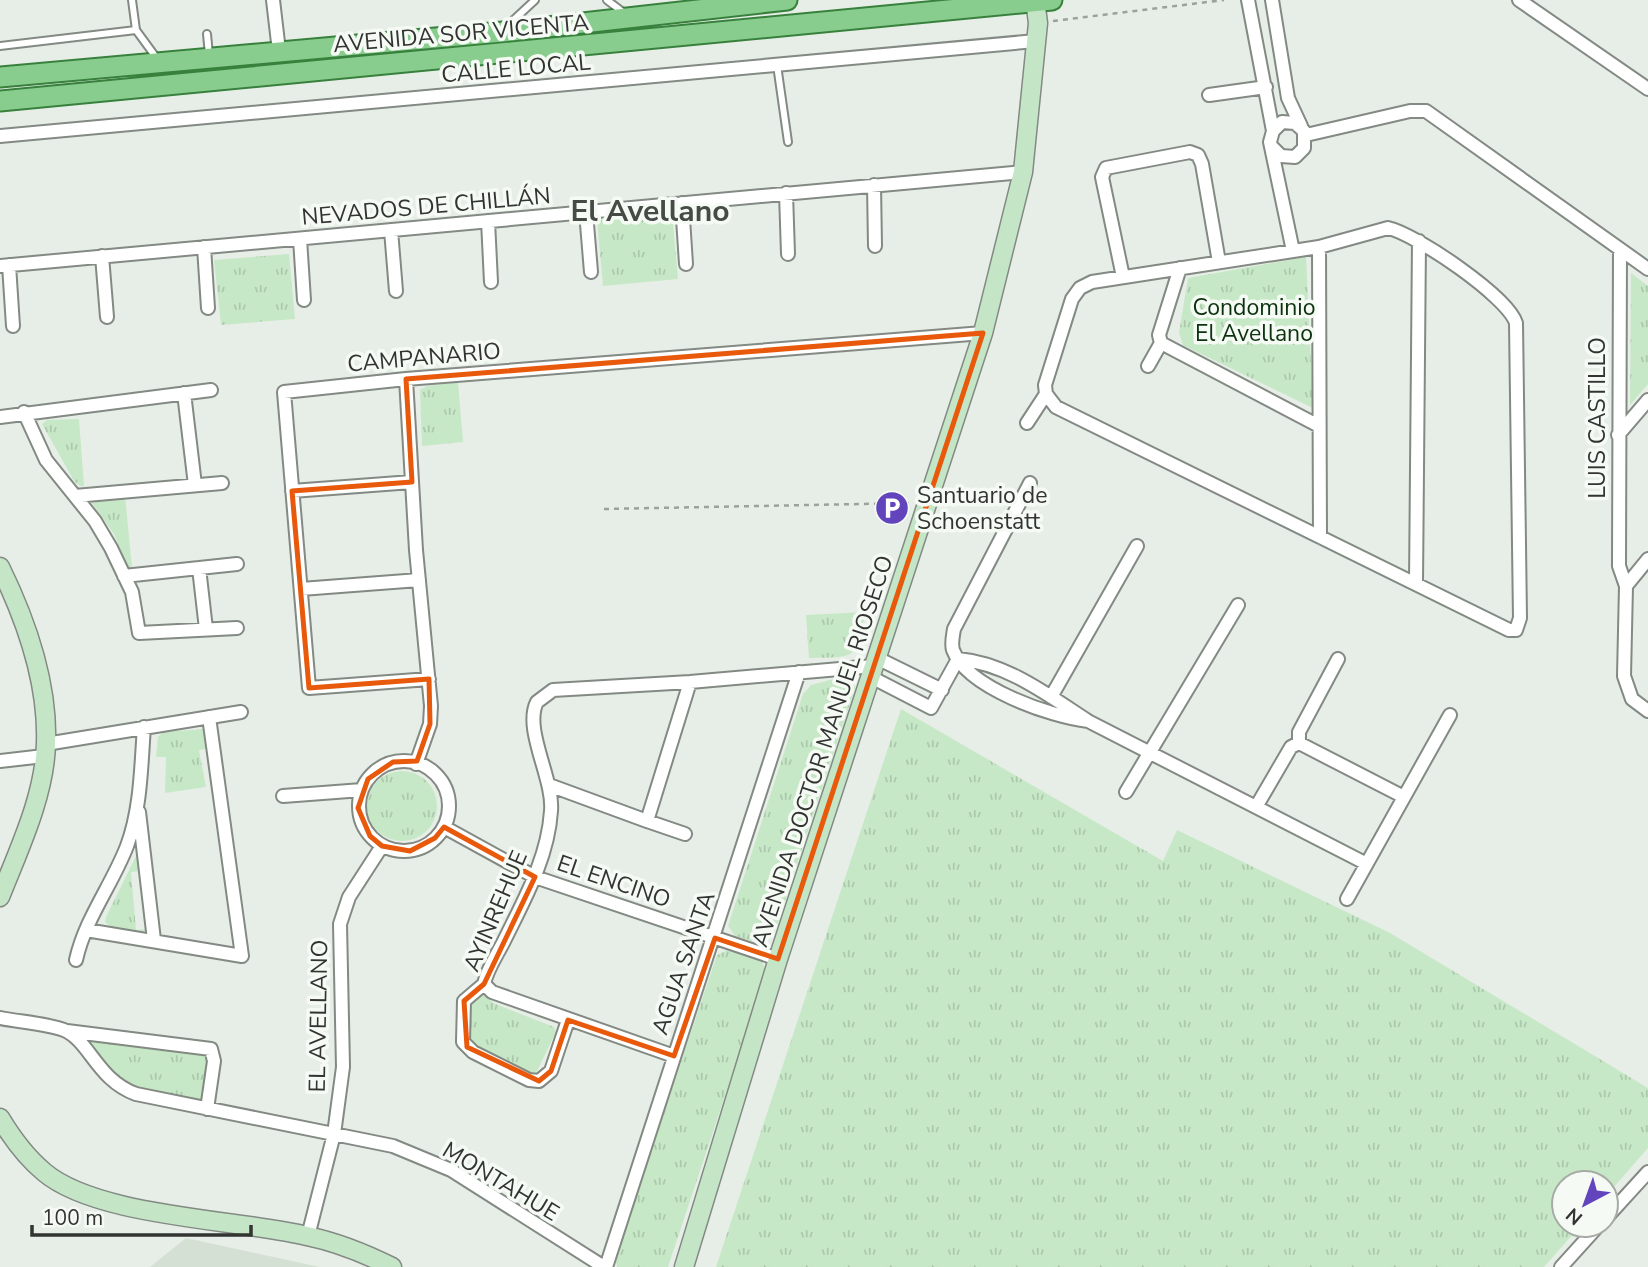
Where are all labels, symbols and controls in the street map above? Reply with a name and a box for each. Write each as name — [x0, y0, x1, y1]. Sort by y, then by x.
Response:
street label: AVENIDA SOR VICENTA — [332, 7, 590, 60]
street label: CALLE LOCAL — [440, 46, 592, 90]
street label: NEVADOS DE CHILLÁN — [300, 180, 552, 233]
district label: El Avellano — [570, 191, 730, 232]
park label: Condominio El Avellano — [1193, 292, 1315, 349]
street label: CAMPANARIO — [346, 335, 502, 380]
street label: LUIS CASTILLO — [1582, 337, 1613, 499]
place label: Santuario de Schoenstatt — [917, 480, 1047, 537]
parking icon: Santuario de Schoenstatt — [873, 489, 911, 527]
street label: AVENIDA DOCTOR MANUEL RIOSECO — [744, 551, 901, 951]
street label: AYINREHUE — [456, 846, 535, 976]
street label: EL ENCINO — [553, 848, 675, 915]
street label: AGUA SANTA — [645, 887, 722, 1039]
street label: EL AVELLANO — [302, 939, 335, 1093]
street label: MONTAHUE — [437, 1134, 565, 1228]
north arrow — [1550, 1169, 1620, 1239]
scale bar — [32, 1194, 250, 1238]
text: N — [1561, 1202, 1588, 1231]
text: 100 m — [42, 1204, 103, 1232]

